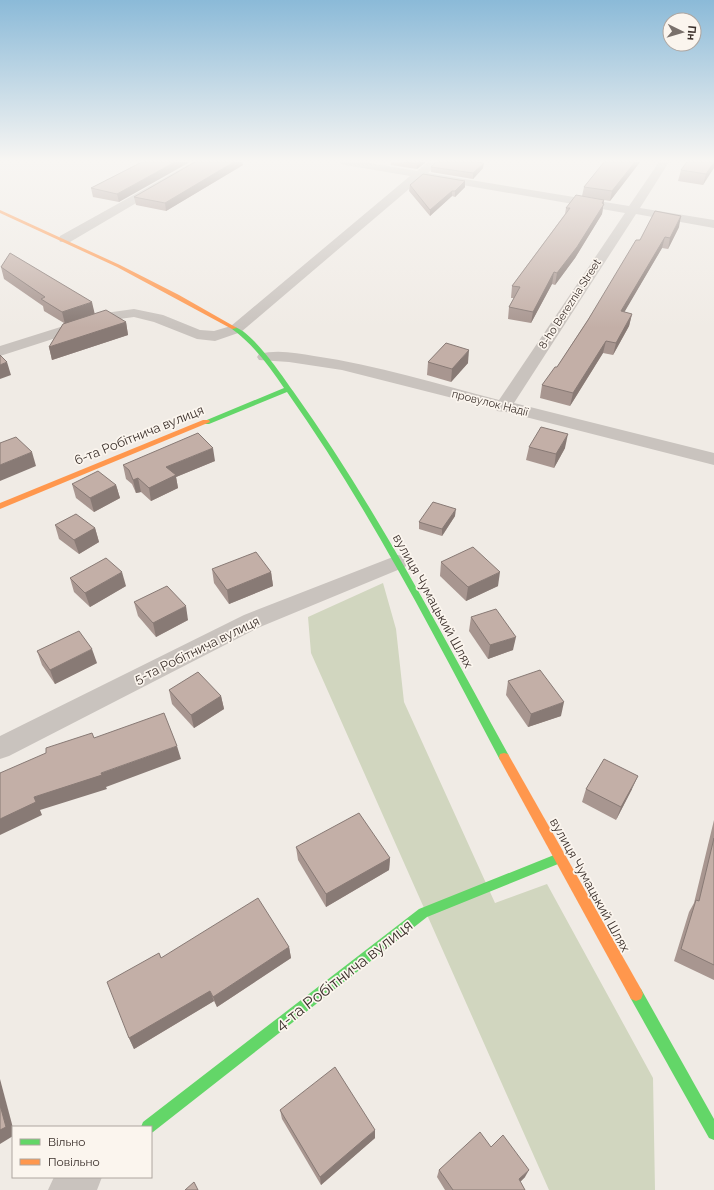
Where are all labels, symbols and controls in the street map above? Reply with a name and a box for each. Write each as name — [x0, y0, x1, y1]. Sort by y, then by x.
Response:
north arrow — [662, 12, 702, 52]
text: Пн — [684, 25, 699, 41]
street label: 8-ho Bereznia Street — [536, 256, 604, 351]
street label: провулок Надії — [451, 387, 530, 419]
street label: 6-та Робітнича вулиця — [72, 402, 206, 468]
street label: вулиця Чумацький Шлях — [390, 531, 476, 671]
street label: 5-та Робітнича вулиця — [132, 613, 262, 687]
street label: вулиця Чумацький Шлях — [547, 815, 633, 955]
street label: 4-та Робітнича вулиця — [272, 916, 416, 1034]
legend — [12, 1126, 152, 1178]
text: Вільно — [48, 1135, 85, 1149]
text: Повільно — [48, 1155, 100, 1169]

